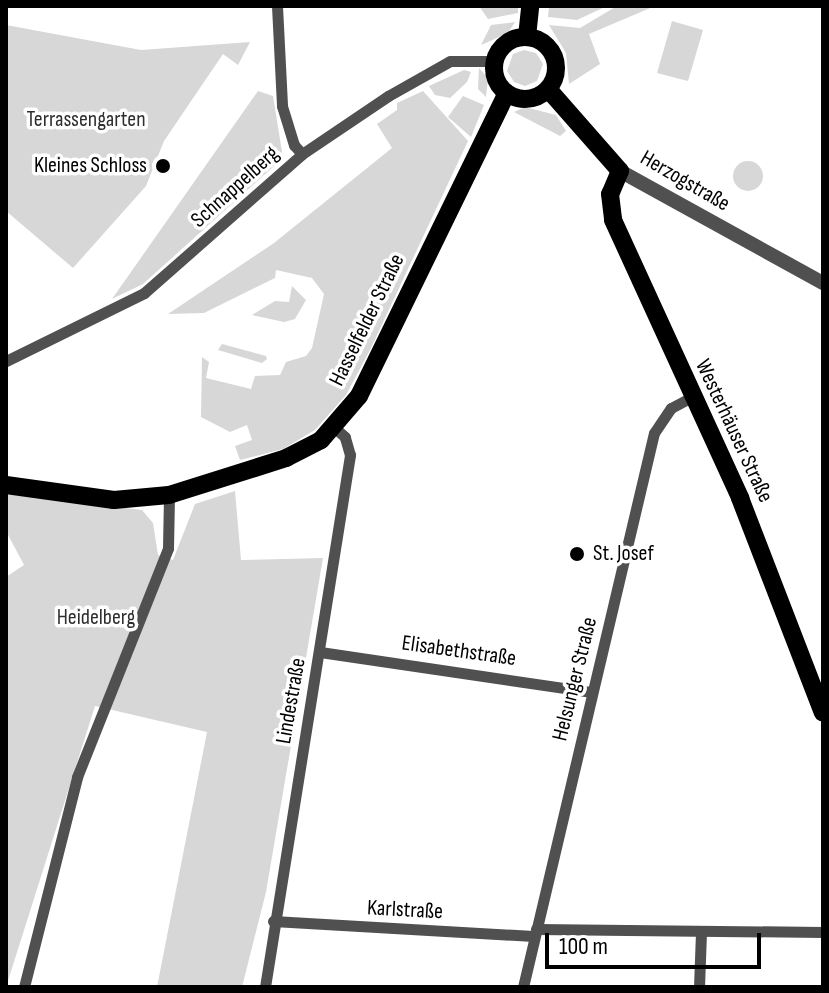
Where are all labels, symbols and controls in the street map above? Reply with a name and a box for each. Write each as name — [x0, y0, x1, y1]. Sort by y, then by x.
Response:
park label: Terrassengarten — [26, 107, 146, 133]
street label: Schnappelberg — [186, 141, 284, 233]
street label: Herzogstraße — [636, 145, 734, 217]
place label: Kleines Schloss — [34, 153, 147, 179]
marker: Kleines Schloss — [154, 157, 172, 175]
street label: Hasselfelder Straße — [324, 250, 410, 390]
street label: Westerhäuser Straße — [689, 355, 779, 507]
place label: St. Josef — [593, 541, 654, 567]
marker: St. Josef — [568, 545, 586, 563]
park label: Heidelberg — [57, 605, 135, 631]
street label: Helsunger Straße — [547, 614, 603, 744]
street label: Elisabethstraße — [400, 630, 518, 672]
street label: Lindestraße — [270, 656, 312, 746]
street label: Karlstraße — [366, 895, 444, 925]
scale bar — [549, 917, 765, 967]
text: 100 m — [559, 932, 608, 961]

